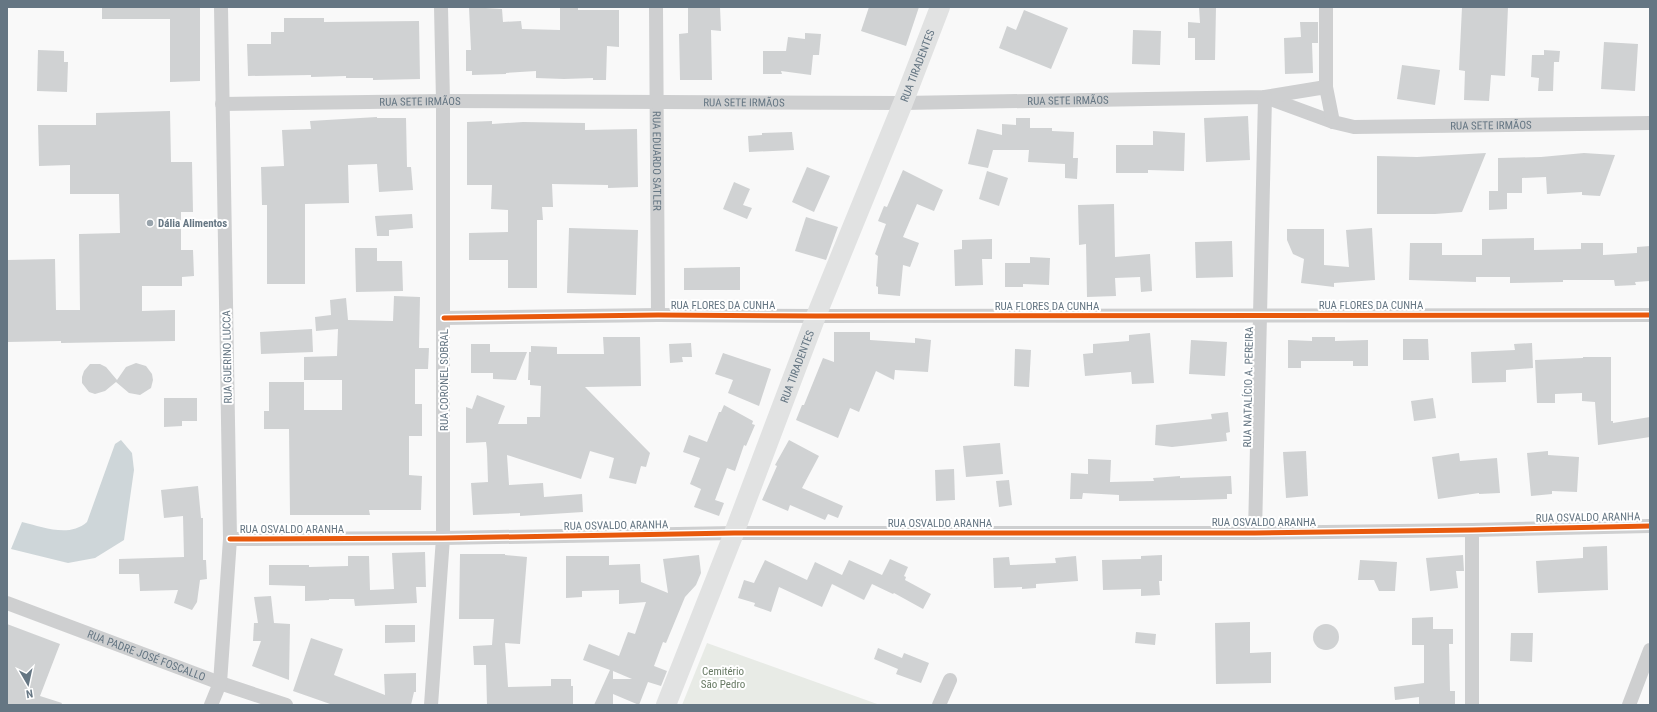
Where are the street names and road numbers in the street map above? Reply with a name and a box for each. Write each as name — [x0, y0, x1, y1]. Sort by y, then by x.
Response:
street label: RUA TIRADENTES — [898, 28, 938, 104]
street label: RUA SETE IRMÃOS — [1027, 94, 1109, 108]
street label: RUA SETE IRMÃOS — [379, 95, 461, 109]
street label: RUA SETE IRMÃOS — [703, 96, 785, 109]
street label: RUA EDUARDO SATLER — [650, 111, 663, 211]
street label: RUA SETE IRMÃOS — [1450, 119, 1532, 133]
street label: RUA FLORES DA CUNHA — [671, 299, 776, 312]
street label: RUA FLORES DA CUNHA — [1319, 299, 1424, 312]
street label: RUA FLORES DA CUNHA — [995, 300, 1100, 313]
street label: RUA GUERINO LUCCA — [220, 310, 235, 404]
street label: RUA NATALÍCIO A. PEREIRA — [1241, 326, 1256, 447]
street label: RUA TIRADENTES — [778, 328, 817, 405]
street label: RUA CORONEL SOBRAL — [438, 329, 451, 431]
street label: RUA OSVALDO ARANHA — [1536, 510, 1641, 525]
street label: RUA OSVALDO ARANHA — [1212, 516, 1317, 529]
street label: RUA OSVALDO ARANHA — [888, 517, 993, 530]
street label: RUA OSVALDO ARANHA — [564, 518, 669, 533]
street label: RUA OSVALDO ARANHA — [240, 523, 345, 536]
street label: RUA PADRE JOSÉ FOSCALLO — [85, 628, 207, 684]

